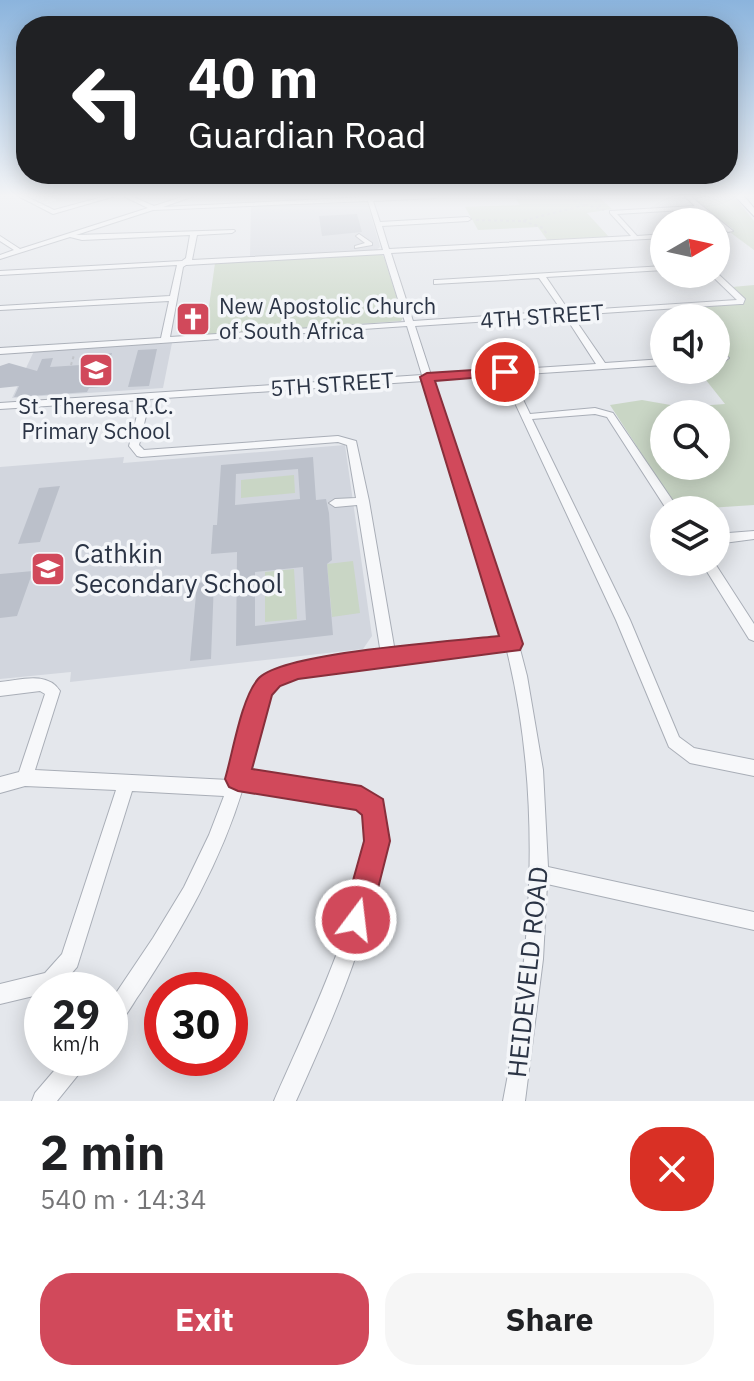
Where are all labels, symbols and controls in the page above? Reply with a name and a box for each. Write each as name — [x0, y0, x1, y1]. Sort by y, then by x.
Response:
text: 40 m — [188, 41, 318, 113]
icon: left — [56, 48, 160, 152]
text: Guardian Road — [188, 111, 427, 158]
north arrow — [650, 208, 730, 288]
map controls — [650, 208, 730, 576]
place label: New Apostolic Church of South Africa — [219, 291, 436, 345]
street label: 4TH STREET — [479, 297, 605, 334]
church icon: New Apostolic Church of South Africa — [174, 300, 212, 338]
button: sound — [650, 304, 730, 384]
pin — [471, 338, 539, 406]
icon: arrive — [483, 350, 527, 394]
school or university icon: St. Theresa R.C. Primary School — [77, 351, 115, 389]
street label: 5TH STREET — [269, 365, 395, 402]
place label: St. Theresa R.C. Primary School — [18, 391, 174, 445]
button: search — [650, 400, 730, 480]
button: layers — [650, 496, 730, 576]
place label: Cathkin Secondary School — [74, 536, 283, 600]
school or university icon: Cathkin Secondary School — [29, 550, 67, 588]
street label: HEIDEVELD ROAD — [499, 864, 555, 1079]
position arrow — [314, 878, 398, 962]
speed limit sign: 30 — [144, 972, 248, 1076]
text: 29 — [52, 988, 100, 1040]
text: km/h — [52, 1030, 100, 1057]
text: 2 min — [40, 1121, 165, 1183]
button: close — [630, 1127, 714, 1211]
text: 540 m · 14:34 — [40, 1182, 206, 1216]
button: Exit — [40, 1273, 369, 1365]
button: Share — [385, 1273, 714, 1365]

